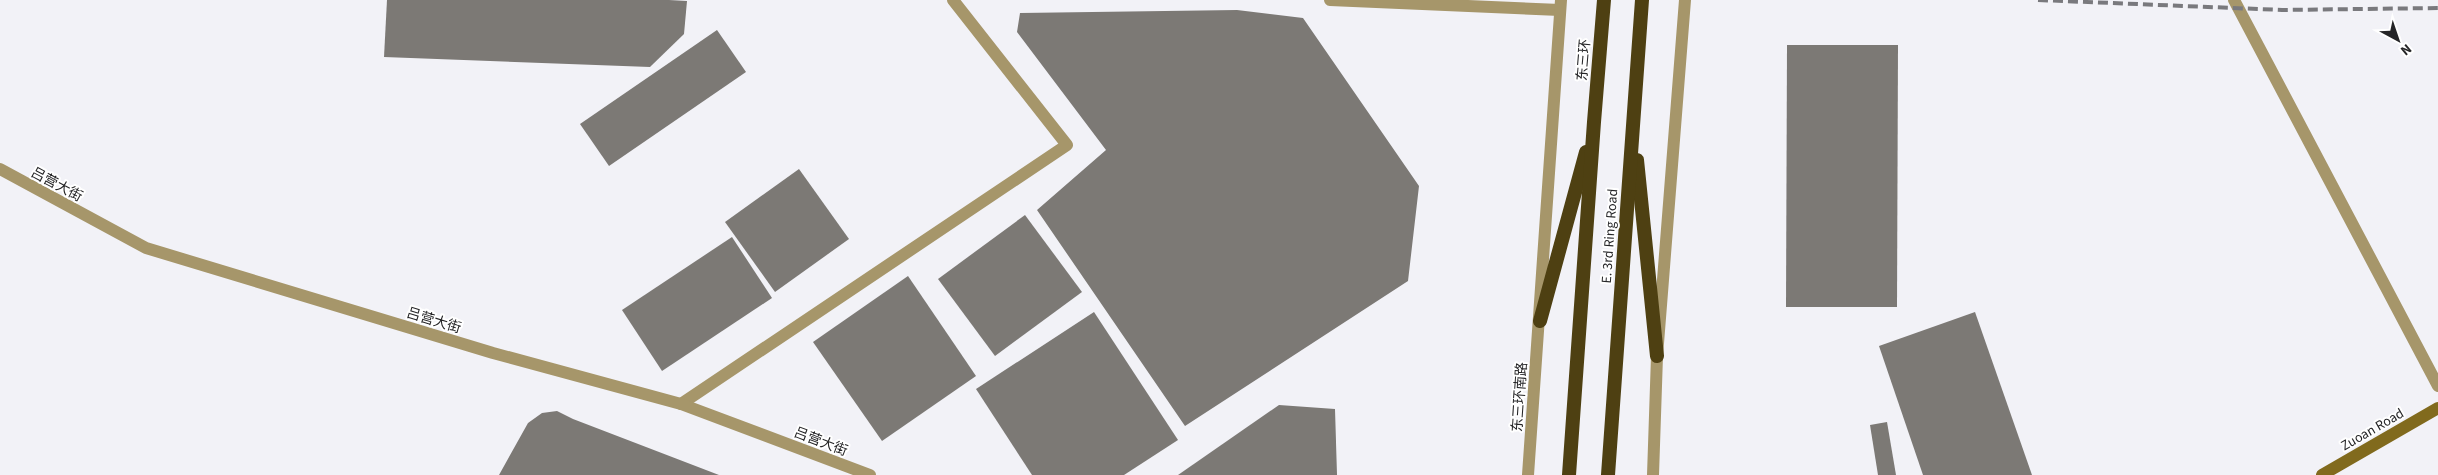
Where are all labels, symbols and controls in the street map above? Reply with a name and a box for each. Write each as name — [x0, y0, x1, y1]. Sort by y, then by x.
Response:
north arrow — [2373, 15, 2423, 65]
street label: 东三环 — [1572, 38, 1596, 82]
text: N — [2396, 39, 2416, 60]
street label: 吕营大街 — [27, 163, 86, 207]
street label: E. 3rd Ring Road — [1597, 188, 1623, 284]
street label: 吕营大街 — [404, 303, 463, 339]
street label: 东三环南路 — [1508, 361, 1532, 433]
street label: Zuoan Road — [2337, 404, 2408, 456]
street label: 吕营大街 — [791, 423, 850, 461]

